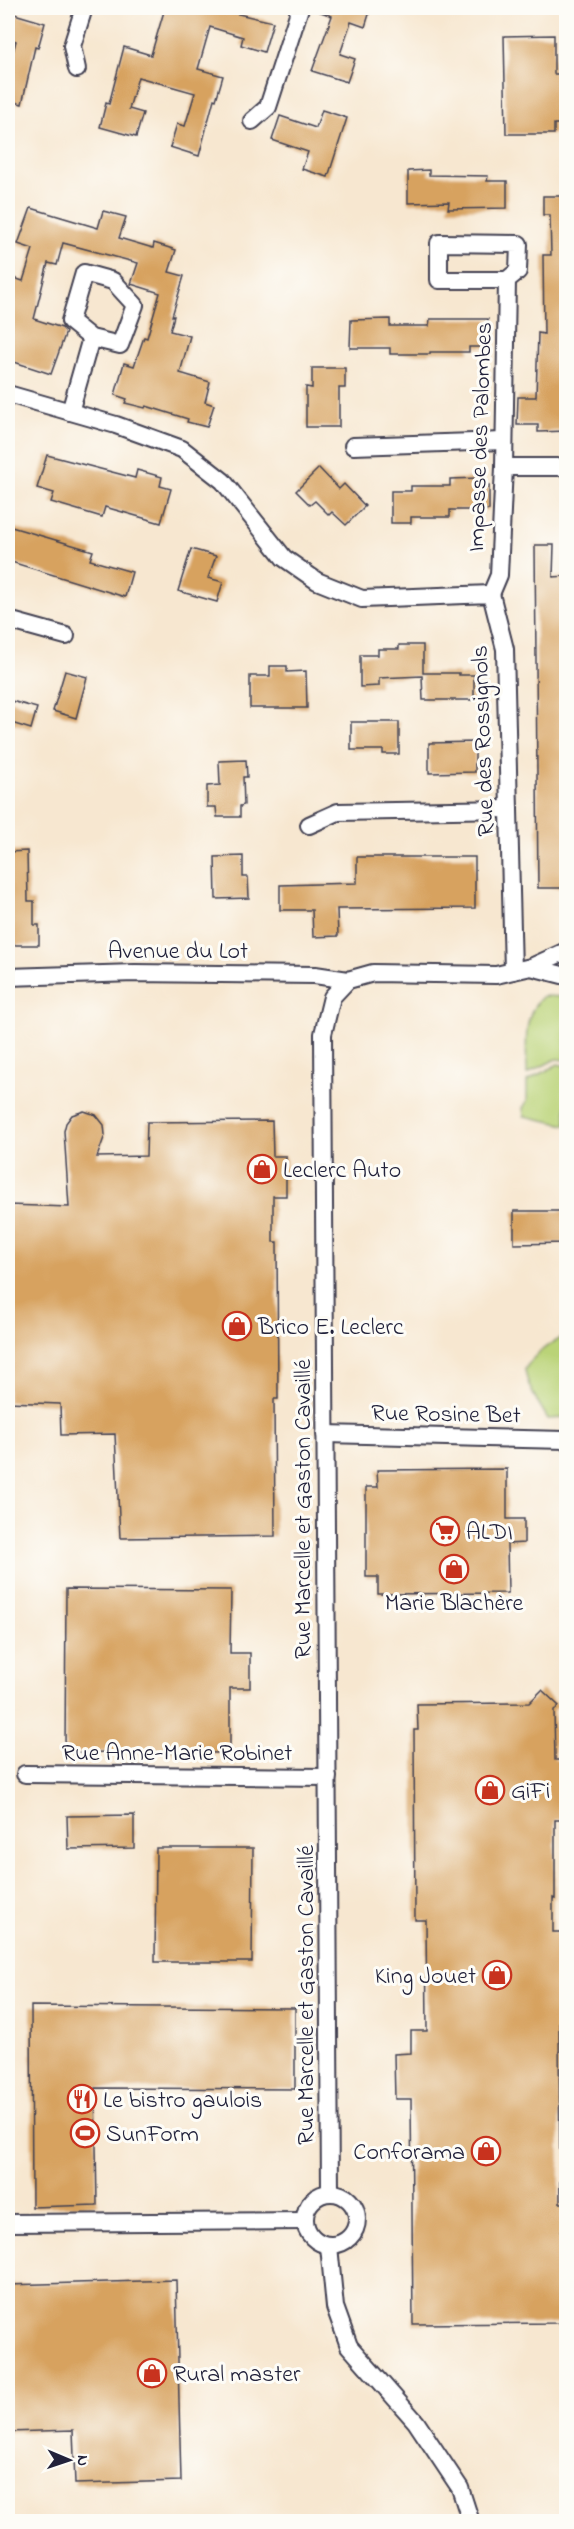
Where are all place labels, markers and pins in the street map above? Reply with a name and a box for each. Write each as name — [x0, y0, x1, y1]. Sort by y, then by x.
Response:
shop icon: Leclerc Auto — [246, 1153, 278, 1185]
place label: Leclerc Auto — [283, 1154, 401, 1189]
shop icon: Brico E. Leclerc — [221, 1310, 253, 1342]
place label: Brico E. Leclerc — [257, 1311, 404, 1346]
supermarket icon: ALDI — [429, 1515, 461, 1547]
place label: ALDI — [466, 1516, 513, 1551]
shop icon: Marie Blachère — [438, 1553, 470, 1585]
place label: Marie Blachère — [385, 1587, 524, 1622]
shop icon: GiFi — [474, 1774, 506, 1806]
place label: GiFi — [511, 1775, 550, 1810]
shop icon: King Jouet — [481, 1959, 513, 1991]
place label: King Jouet — [375, 1960, 476, 1995]
restaurant icon: Le bistro gaulois — [66, 2083, 98, 2115]
place label: Le bistro gaulois — [103, 2084, 262, 2119]
sports icon: SunForm — [69, 2117, 101, 2149]
place label: SunForm — [106, 2118, 199, 2153]
shop icon: Conforama — [470, 2135, 502, 2167]
place label: Conforama — [353, 2136, 465, 2171]
shop icon: Rural master — [136, 2357, 168, 2389]
place label: Rural master — [173, 2358, 301, 2393]

